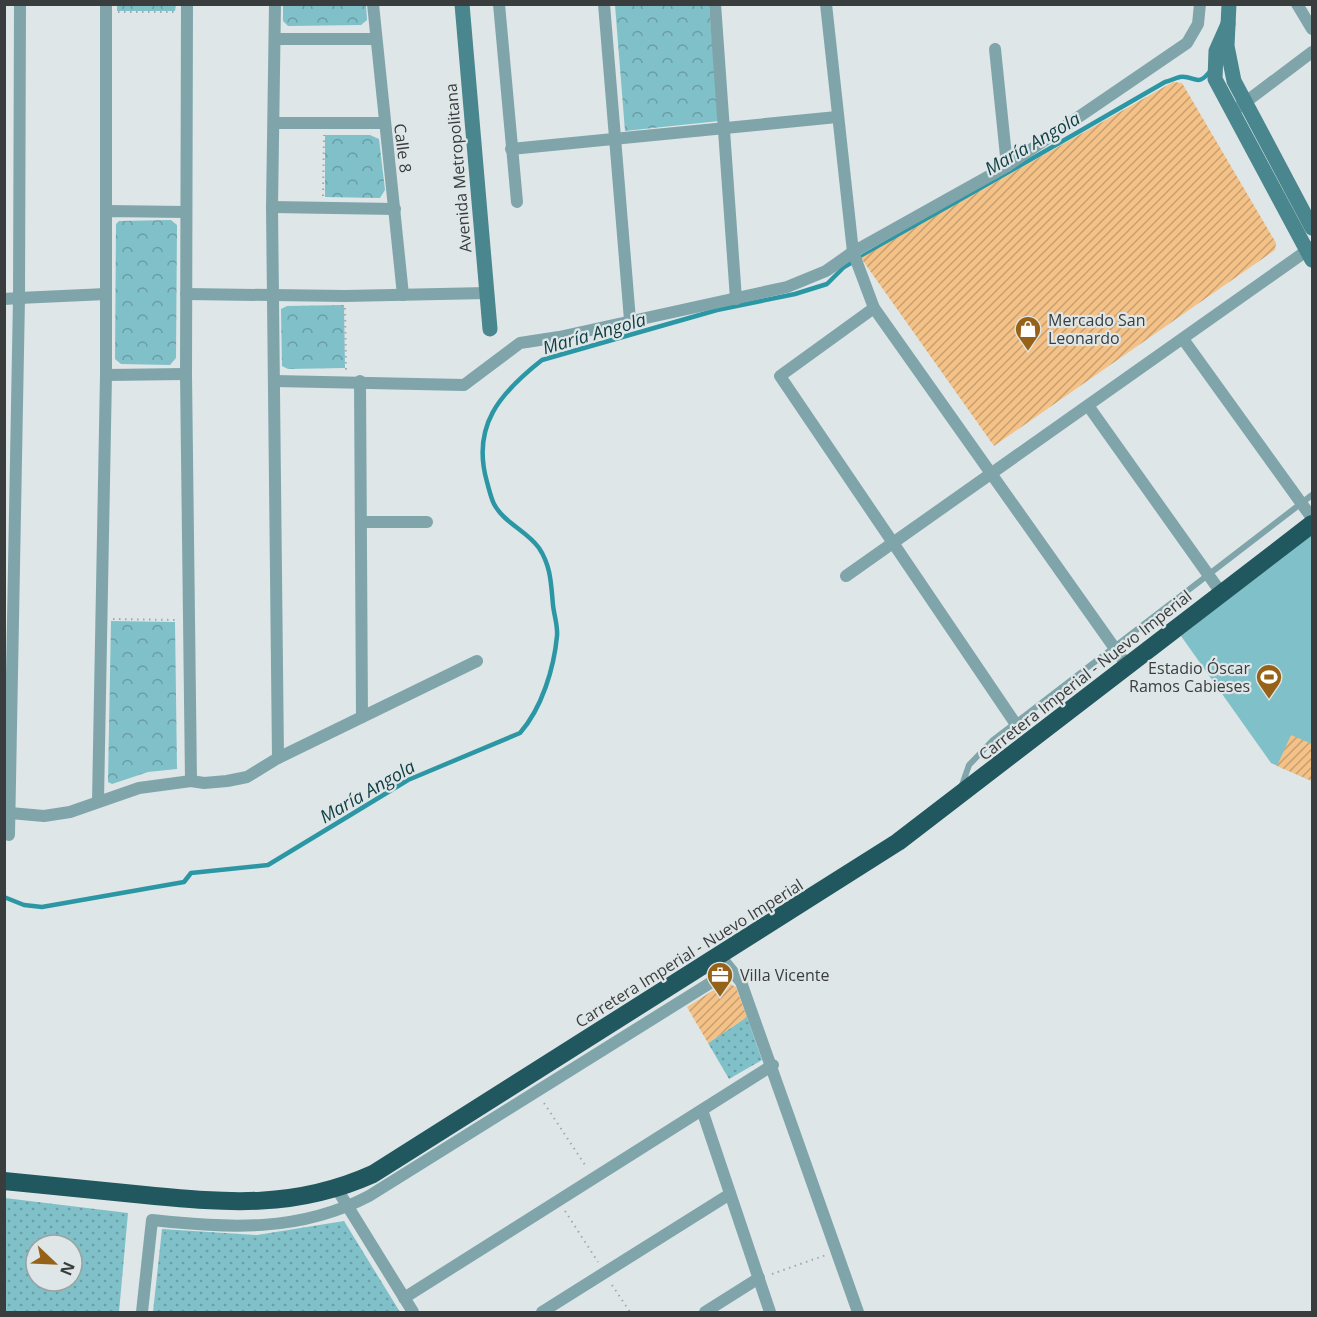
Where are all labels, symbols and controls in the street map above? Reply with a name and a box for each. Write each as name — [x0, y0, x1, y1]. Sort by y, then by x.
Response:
street label: Avenida Metropolitana — [440, 82, 476, 254]
water label: María Angola — [980, 106, 1084, 180]
street label: Calle 8 — [389, 122, 417, 174]
water label: María Angola — [540, 307, 648, 359]
place label: Mercado San Leonardo — [1048, 309, 1146, 349]
shop icon: Mercado San Leonardo — [1013, 314, 1043, 352]
street label: Carretera Imperial - Nuevo Imperial — [974, 585, 1196, 765]
place label: Estadio Óscar Ramos Cabieses — [1129, 657, 1250, 697]
sports icon: Estadio Óscar Ramos Cabieses — [1254, 662, 1284, 700]
water label: María Angola — [315, 754, 419, 828]
street label: Carretera Imperial - Nuevo Imperial — [571, 874, 807, 1032]
office icon: Villa Vicente — [705, 960, 735, 998]
place label: Villa Vicente — [740, 964, 829, 986]
north arrow — [24, 1233, 84, 1293]
text: N — [55, 1259, 80, 1279]

